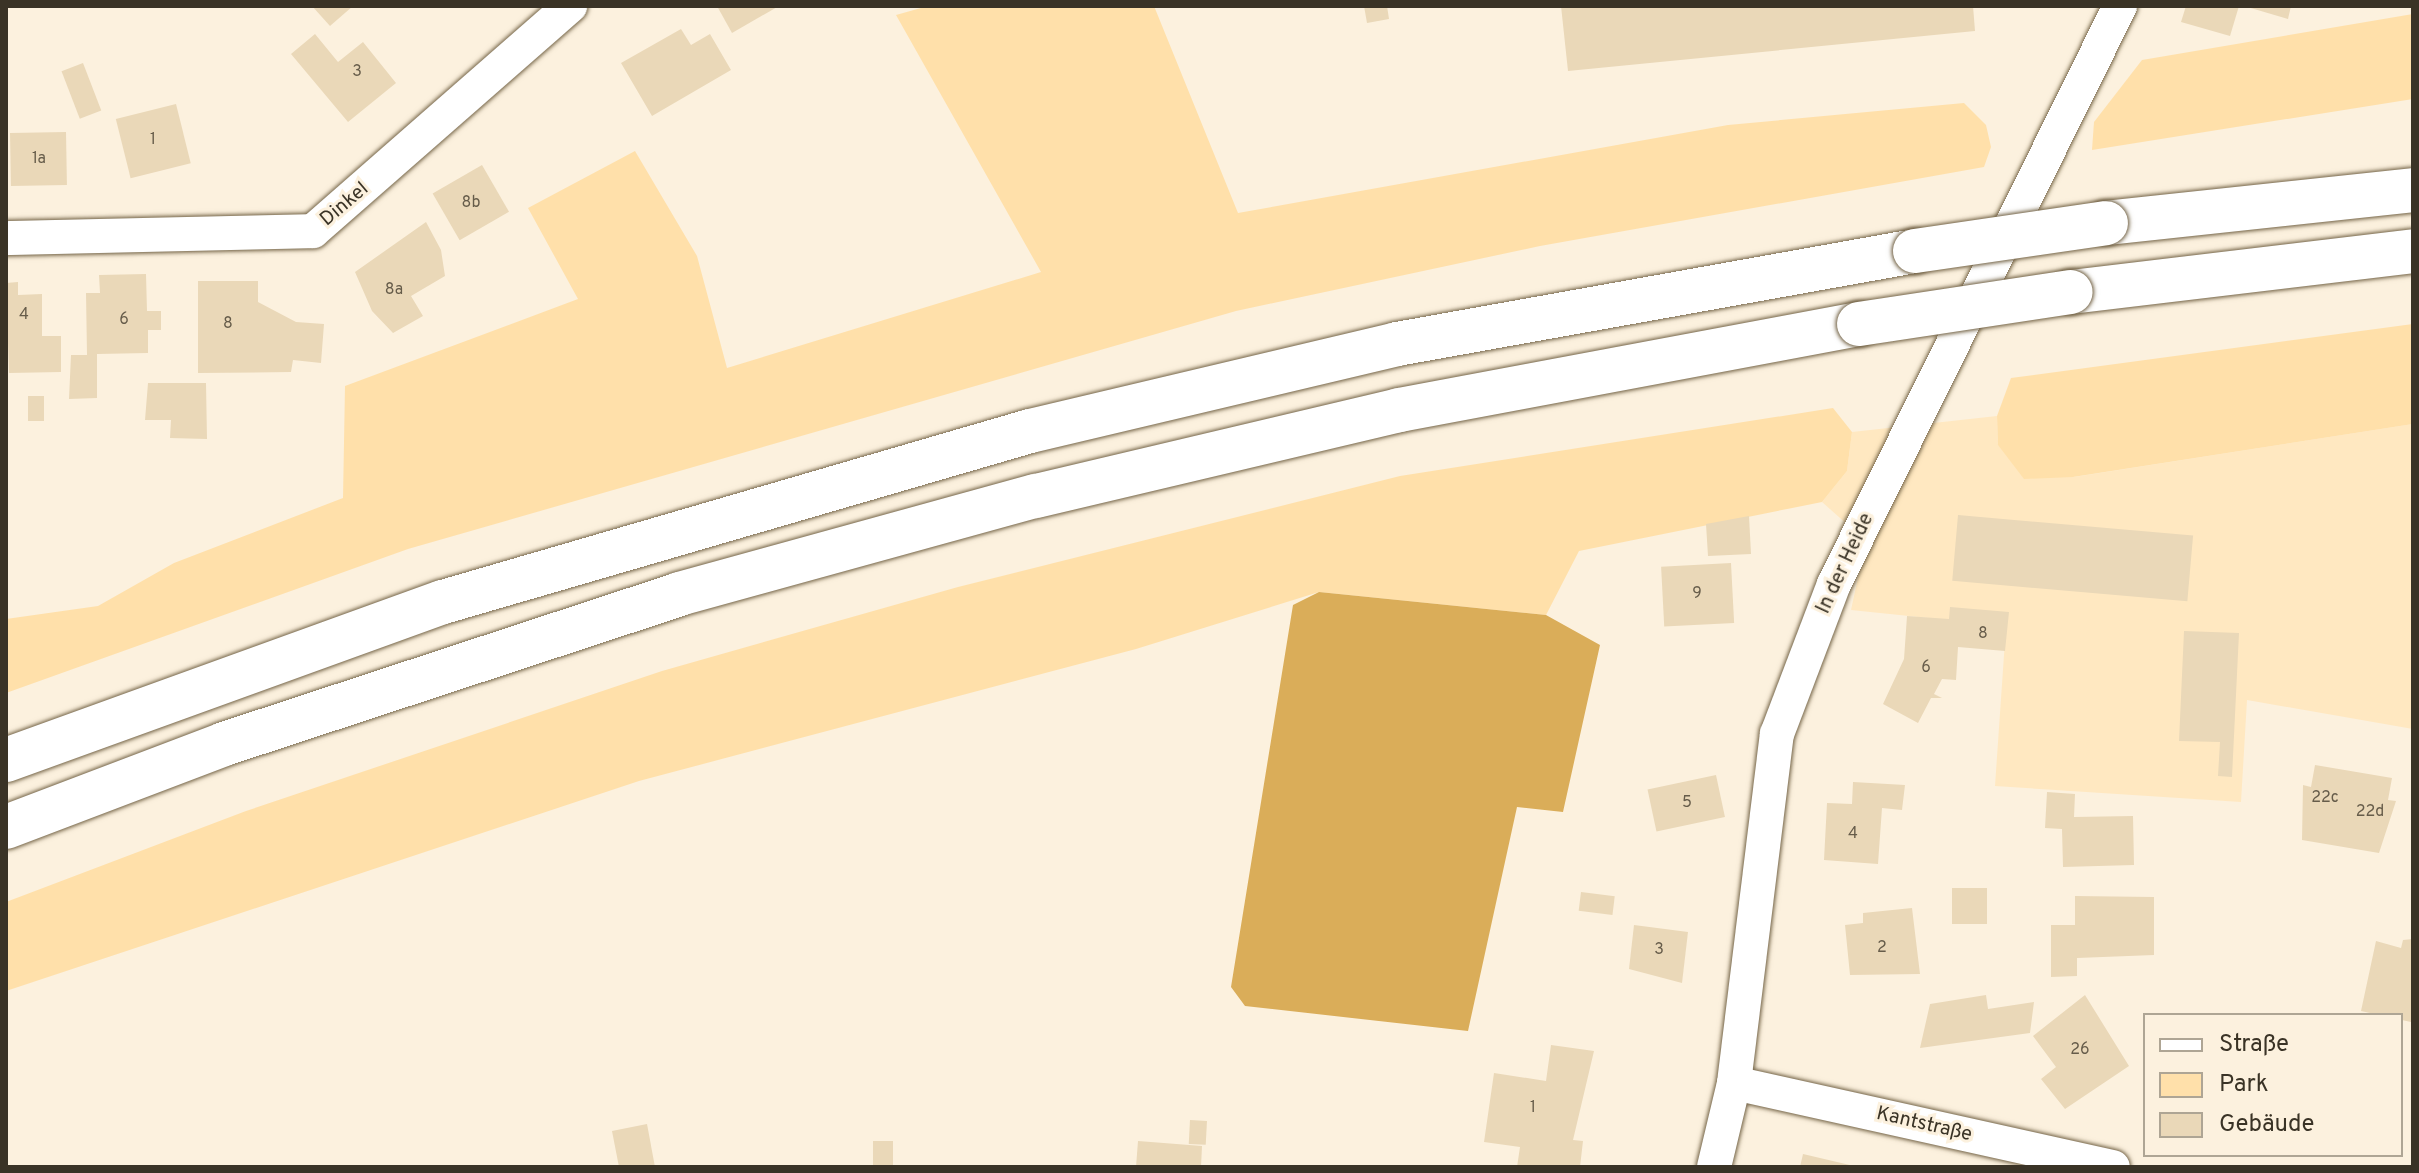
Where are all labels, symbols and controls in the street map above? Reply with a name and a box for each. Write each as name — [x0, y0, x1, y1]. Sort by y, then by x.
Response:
house number: 3 — [352, 62, 362, 82]
house number: 1 — [150, 130, 156, 150]
house number: 1a — [32, 149, 46, 169]
street label: Dinkel — [316, 178, 374, 232]
house number: 8b — [462, 193, 480, 213]
house number: 8a — [385, 280, 403, 300]
house number: 4 — [19, 305, 29, 325]
house number: 6 — [119, 310, 129, 330]
house number: 8 — [223, 314, 233, 334]
street label: In der Heide — [1812, 510, 1880, 618]
house number: 9 — [1692, 584, 1702, 604]
house number: 8 — [1978, 624, 1988, 644]
house number: 6 — [1921, 658, 1931, 678]
house number: 22c — [2311, 788, 2339, 808]
house number: 5 — [1682, 793, 1692, 813]
house number: 22d — [2356, 802, 2384, 822]
house number: 4 — [1848, 824, 1858, 844]
house number: 2 — [1877, 938, 1887, 958]
house number: 3 — [1654, 940, 1664, 960]
legend — [2143, 1013, 2403, 1157]
text: Straße — [2219, 1030, 2289, 1060]
house number: 26 — [2070, 1040, 2090, 1060]
text: Park — [2219, 1070, 2269, 1100]
house number: 1 — [1530, 1098, 1536, 1118]
street label: Kantstraße — [1874, 1102, 1974, 1148]
text: Gebäude — [2219, 1110, 2314, 1140]

